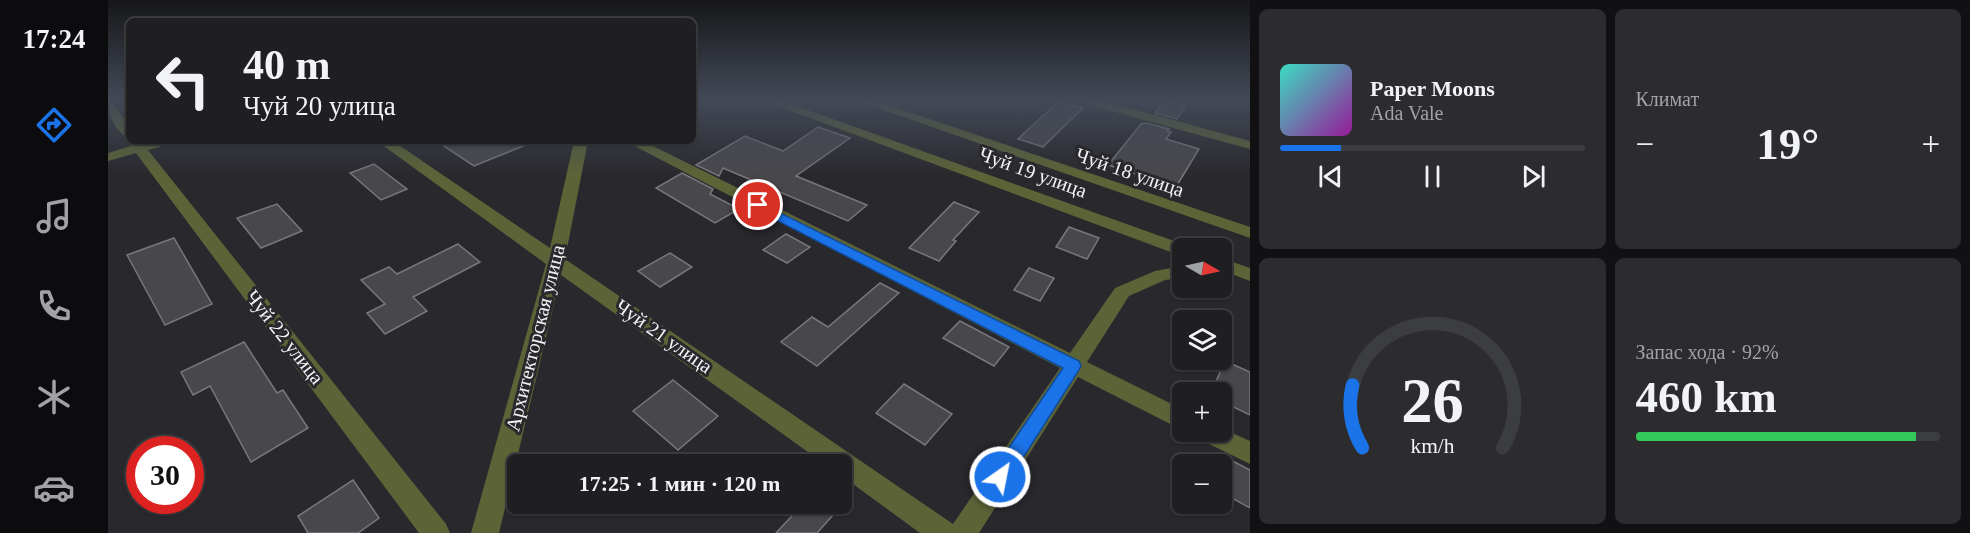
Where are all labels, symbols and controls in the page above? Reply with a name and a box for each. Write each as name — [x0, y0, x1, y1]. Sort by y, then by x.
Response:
text: 17:24 — [23, 24, 86, 54]
icon: left — [144, 42, 222, 120]
text: 40 m — [243, 42, 331, 88]
text: Paper Moons — [1370, 76, 1495, 101]
text: Климат — [1636, 88, 1699, 110]
text: Чуй 20 улица — [243, 91, 396, 121]
text: Ada Vale — [1370, 102, 1444, 124]
icon: directions — [33, 104, 75, 146]
text: 19° — [1756, 119, 1819, 169]
text: − — [1636, 126, 1654, 162]
text: + — [1921, 126, 1940, 162]
street label: Чуй 19 улица — [976, 142, 1090, 203]
street label: Чуй 18 улица — [1073, 143, 1187, 202]
icon: previous — [1314, 160, 1347, 193]
icon: pause — [1416, 160, 1449, 193]
icon: next — [1517, 160, 1550, 193]
pin — [732, 179, 783, 230]
icon: arrive — [741, 188, 774, 221]
icon: music — [33, 195, 75, 237]
north arrow — [1172, 238, 1232, 298]
map controls — [1172, 238, 1232, 514]
street label: Архитекторская улица — [501, 242, 570, 434]
icon: phone — [33, 285, 75, 327]
street label: Чуй 22 улица — [241, 286, 329, 389]
street label: Чуй 21 улица — [611, 295, 717, 378]
button: layers — [1172, 310, 1232, 370]
text: Запас хода · 92% — [1636, 341, 1779, 363]
text: 26 — [1401, 366, 1463, 435]
text: 460 km — [1636, 372, 1777, 422]
icon: climate — [33, 376, 75, 418]
button: + — [1172, 382, 1232, 442]
text: km/h — [1410, 434, 1455, 458]
speed limit sign: 30 — [126, 436, 204, 514]
position arrow — [968, 445, 1032, 509]
button: − — [1172, 454, 1232, 514]
icon: car — [33, 467, 75, 509]
text: 17:25 · 1 мин · 120 m — [579, 471, 780, 496]

